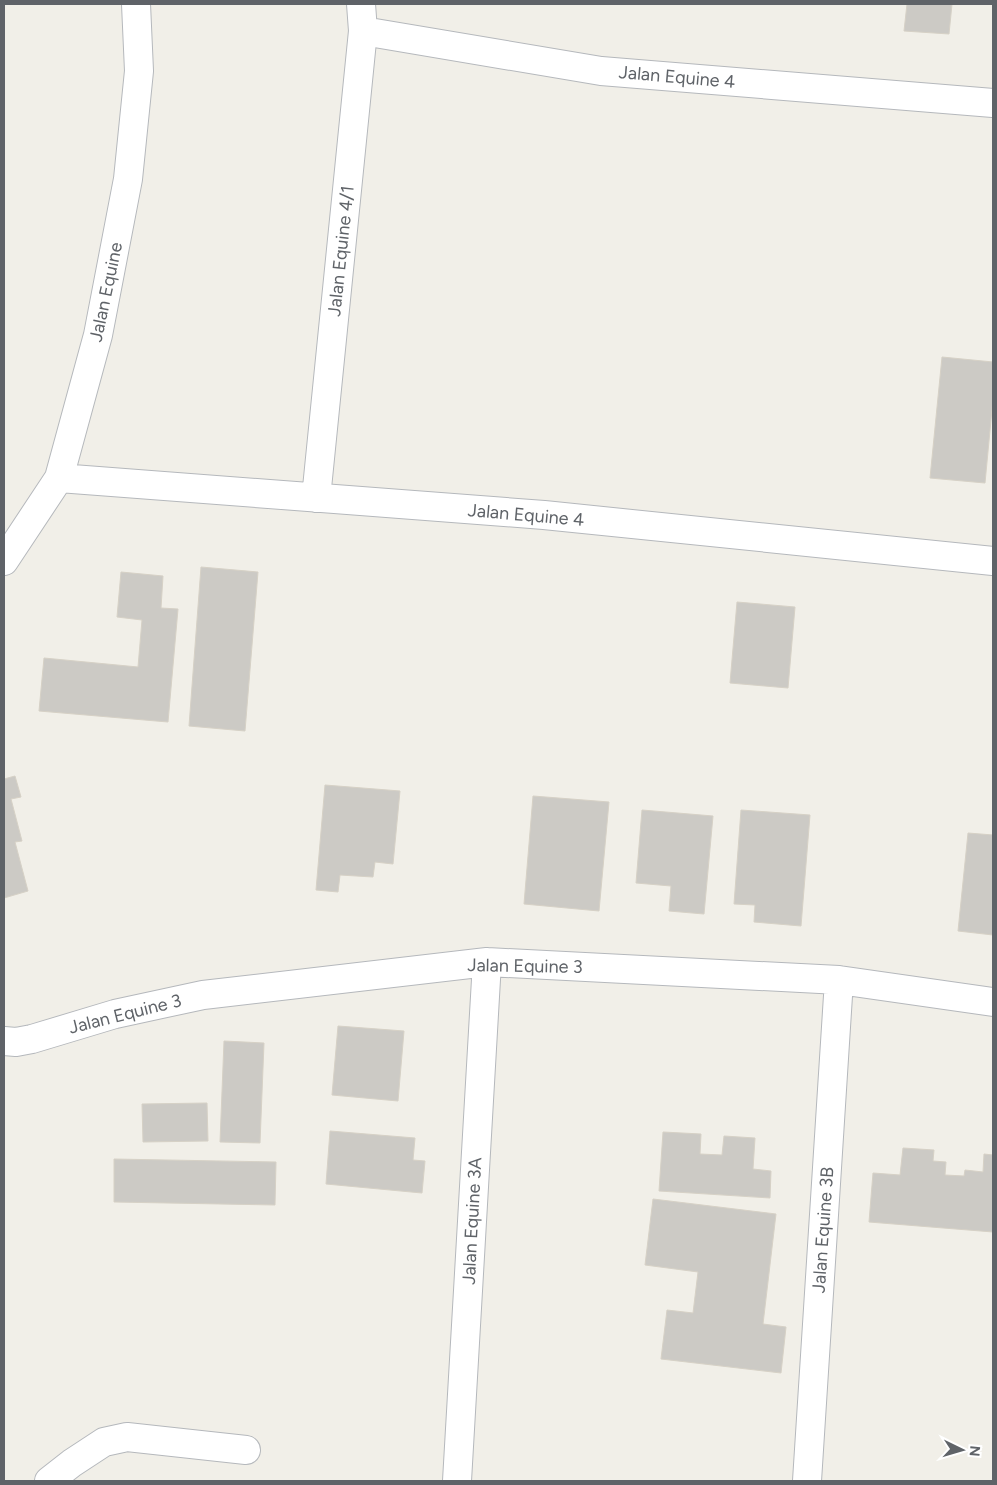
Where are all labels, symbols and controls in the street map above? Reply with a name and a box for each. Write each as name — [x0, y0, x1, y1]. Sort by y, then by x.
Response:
street label: Jalan Equine 4 — [618, 61, 736, 93]
street label: Jalan Equine 4/1 — [323, 185, 359, 317]
street label: Jalan Equine — [85, 240, 127, 344]
street label: Jalan Equine 4 — [467, 499, 585, 531]
street label: Jalan Equine 3 — [467, 954, 583, 978]
street label: Jalan Equine 3 — [66, 989, 184, 1039]
street label: Jalan Equine 3A — [458, 1157, 486, 1285]
street label: Jalan Equine 3B — [808, 1166, 838, 1294]
north arrow — [937, 1425, 987, 1475]
text: N — [966, 1445, 983, 1457]

